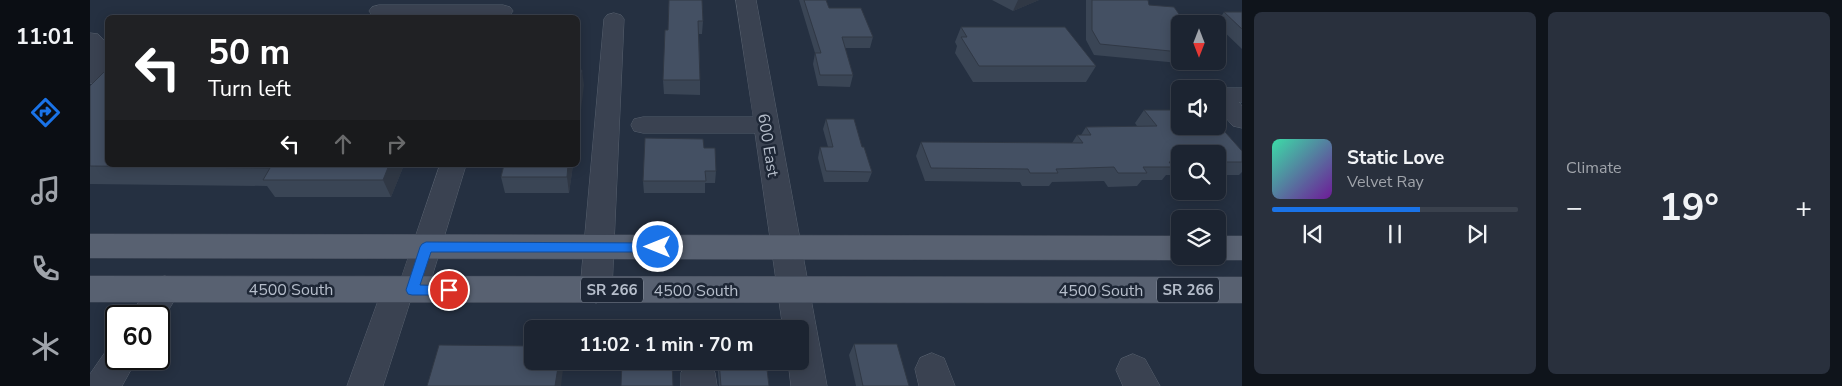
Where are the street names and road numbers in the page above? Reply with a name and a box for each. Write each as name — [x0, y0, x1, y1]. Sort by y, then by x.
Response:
street label: 600 East — [752, 112, 784, 179]
road number: SR 266 — [581, 278, 643, 302]
road number: SR 266 — [1157, 278, 1219, 302]
street label: 4500 South — [249, 279, 333, 301]
street label: 4500 South — [654, 280, 738, 302]
street label: 4500 South — [1059, 280, 1143, 302]

